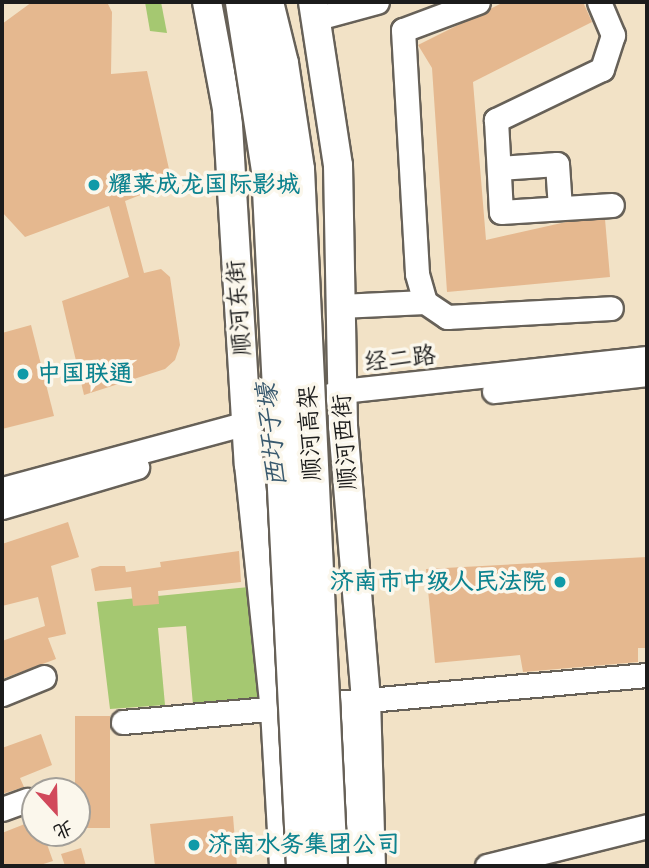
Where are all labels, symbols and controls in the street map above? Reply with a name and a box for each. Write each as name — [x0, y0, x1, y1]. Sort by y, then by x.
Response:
place label: 耀莱成龙国际影城 — [108, 171, 300, 199]
marker: 耀莱成龙国际影城 — [86, 177, 102, 193]
street label: 顺河东街 — [221, 259, 257, 357]
street label: 经二路 — [363, 341, 437, 377]
place label: 中国联通 — [37, 360, 133, 388]
marker: 中国联通 — [15, 366, 31, 382]
water label: 西圩子壕 — [252, 382, 294, 488]
street label: 顺河高架 — [293, 384, 327, 482]
street label: 顺河西街 — [327, 393, 363, 491]
place label: 济南市中级人民法院 — [330, 568, 546, 596]
marker: 济南市中级人民法院 — [552, 574, 568, 590]
north arrow — [21, 777, 91, 847]
text: 北 — [50, 816, 76, 843]
place label: 济南水务集团公司 — [208, 831, 400, 859]
marker: 济南水务集团公司 — [186, 837, 202, 853]

